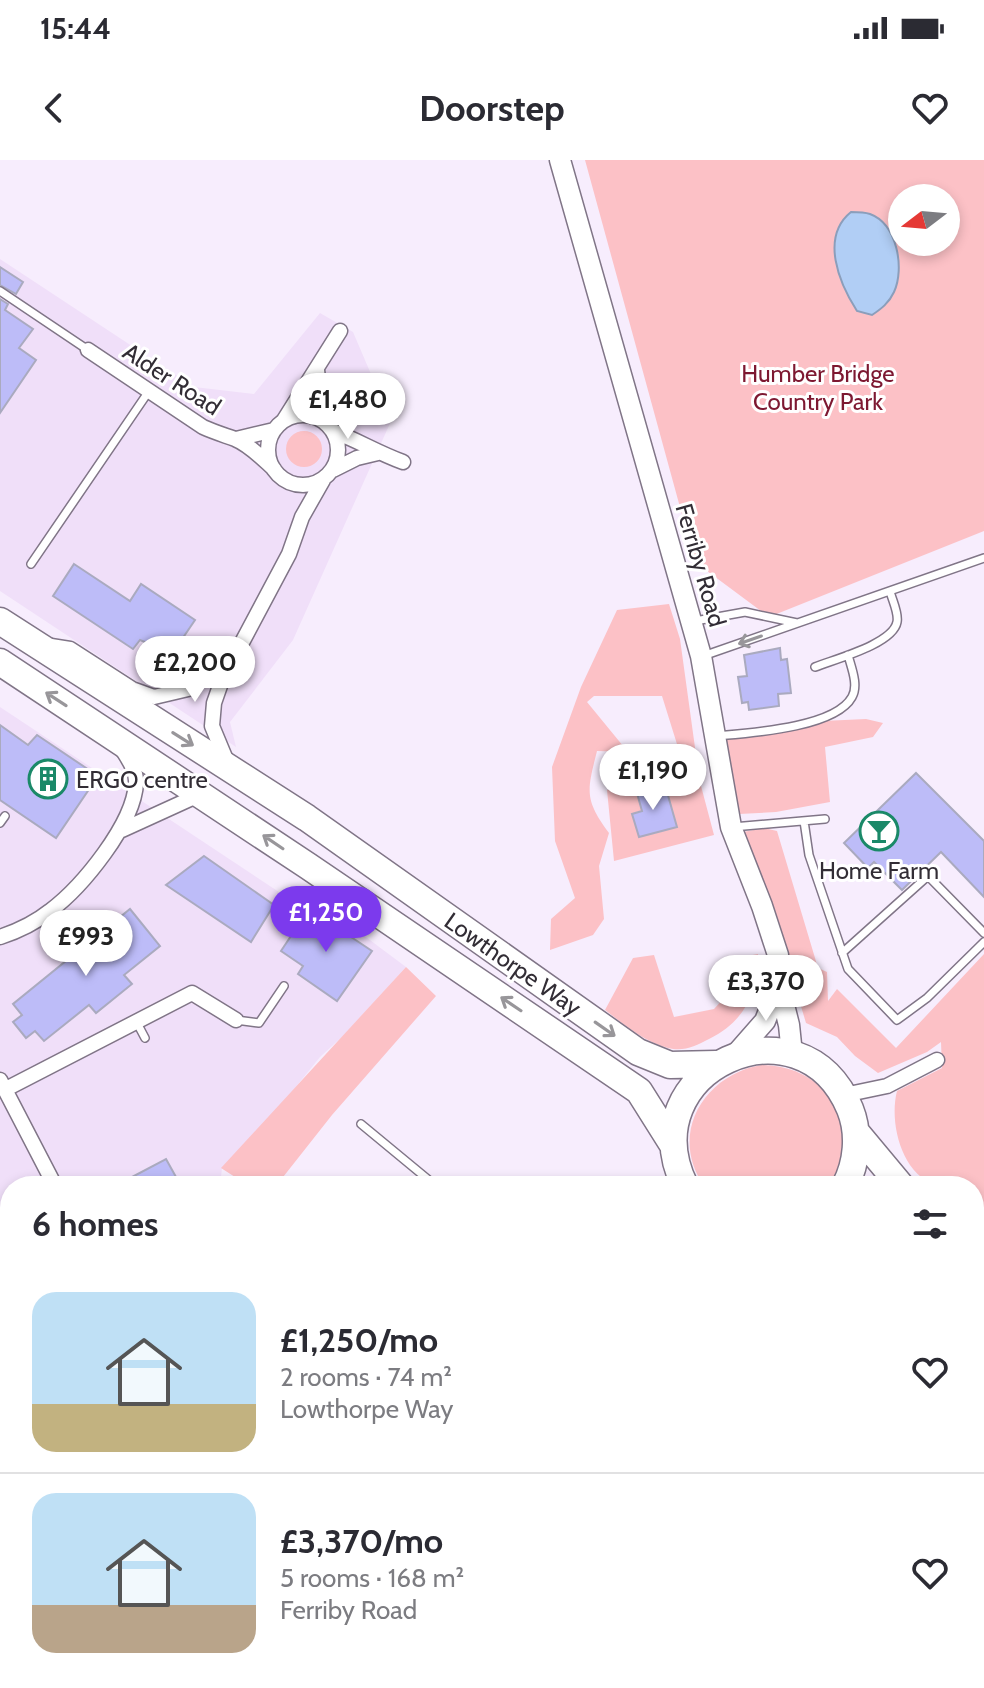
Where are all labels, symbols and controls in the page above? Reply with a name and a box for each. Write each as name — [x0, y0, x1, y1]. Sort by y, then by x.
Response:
text: 15:44 — [40, 10, 111, 47]
icon: back — [32, 86, 76, 130]
text: Doorstep — [419, 86, 565, 130]
icon: heart — [908, 86, 952, 130]
north arrow — [888, 184, 960, 256]
map controls — [888, 184, 960, 256]
street label: Alder Road — [118, 337, 226, 421]
park label: Humber Bridge Country Park — [741, 359, 895, 416]
pin: £1,480 — [283, 373, 413, 441]
text: £1,480 — [308, 383, 388, 415]
street label: Ferriby Road — [670, 500, 732, 630]
one-way arrow — [738, 633, 763, 648]
pin: £2,200 — [130, 636, 260, 704]
text: £2,200 — [153, 646, 237, 678]
one-way arrow — [46, 690, 68, 707]
one-way arrow — [171, 732, 194, 748]
pin: £1,190 — [588, 744, 718, 812]
text: £1,190 — [617, 754, 689, 786]
building icon: ERGO centre — [27, 758, 69, 800]
place label: ERGO centre — [76, 765, 208, 794]
bar icon: Home Farm — [858, 810, 900, 852]
one-way arrow — [262, 834, 285, 850]
place label: Home Farm — [819, 856, 939, 885]
pin: £1,250 — [261, 886, 391, 954]
text: £1,250 — [288, 896, 364, 928]
street label: Lowthorpe Way — [439, 906, 587, 1022]
pin: £993 — [39, 910, 133, 978]
text: £993 — [58, 920, 114, 952]
pin: £3,370 — [701, 955, 831, 1023]
text: £3,370 — [727, 965, 805, 997]
one-way arrow — [501, 996, 523, 1012]
one-way arrow — [594, 1020, 615, 1037]
icon: filters — [908, 1202, 952, 1246]
text: 6 homes — [32, 1203, 158, 1245]
text: £1,250/mo — [280, 1319, 438, 1361]
icon: home — [96, 1324, 192, 1420]
icon: heart — [908, 1350, 952, 1394]
text: 2 rooms · 74 m² — [280, 1361, 452, 1393]
text: Lowthorpe Way — [280, 1393, 453, 1425]
text: £3,370/mo — [280, 1520, 443, 1562]
icon: home — [96, 1525, 192, 1621]
icon: heart — [908, 1551, 952, 1595]
text: 5 rooms · 168 m² — [280, 1562, 464, 1594]
text: Ferriby Road — [280, 1594, 417, 1626]

